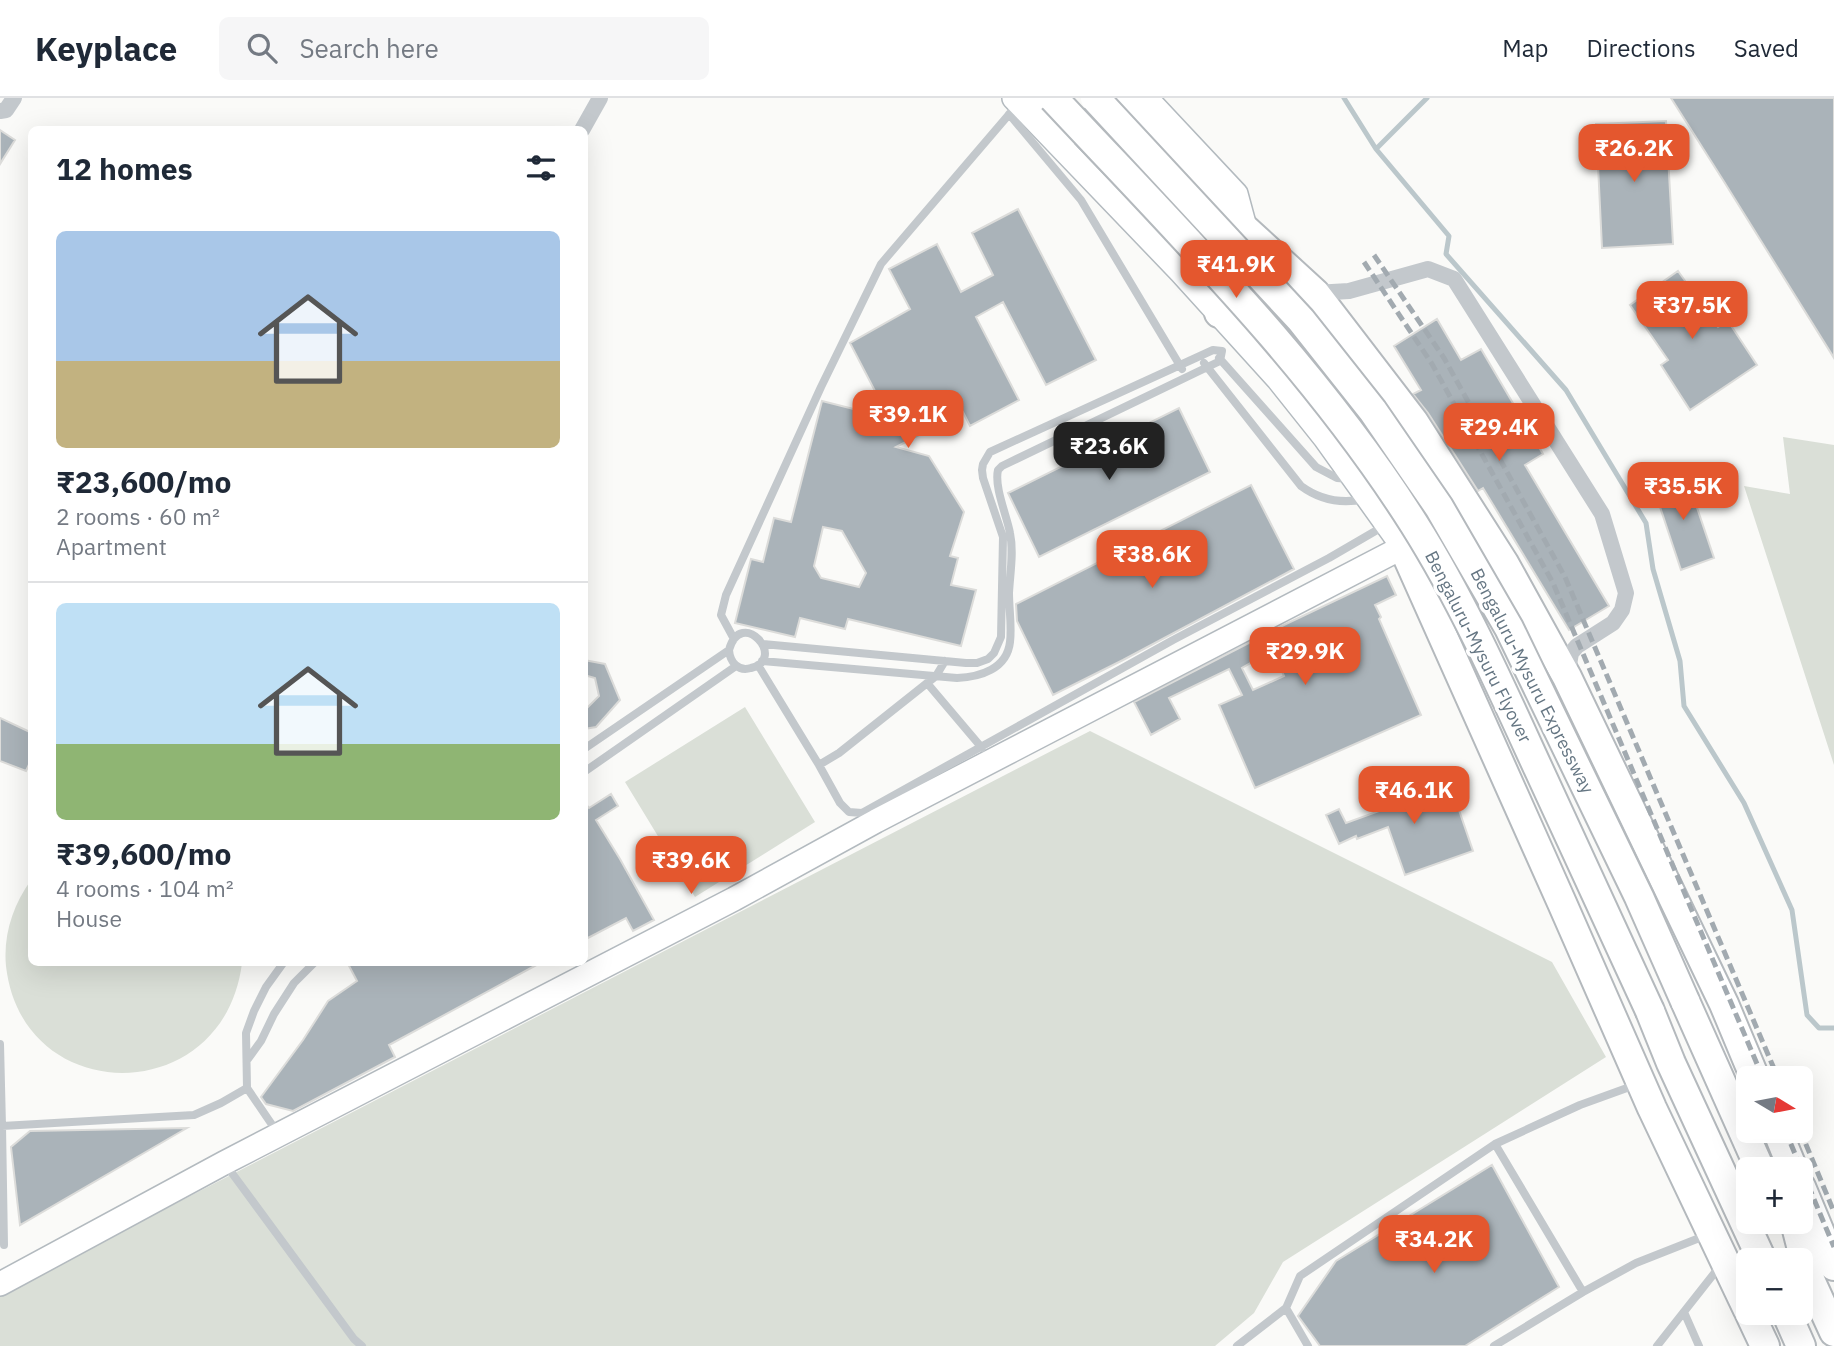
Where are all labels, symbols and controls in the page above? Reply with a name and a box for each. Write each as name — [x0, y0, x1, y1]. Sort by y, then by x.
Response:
search box — [219, 17, 709, 80]
text: Keyplace — [35, 27, 177, 70]
icon: search — [243, 29, 281, 67]
text: Search here — [299, 31, 439, 65]
text: Map — [1502, 32, 1548, 64]
text: Directions — [1586, 32, 1696, 64]
text: Saved — [1734, 32, 1799, 64]
pin: ₹26.2K — [1577, 125, 1691, 184]
text: ₹26.2K — [1594, 132, 1674, 162]
text: 12 homes — [56, 149, 193, 188]
icon: filters — [522, 149, 560, 187]
pin: ₹41.9K — [1179, 240, 1293, 300]
text: ₹41.9K — [1196, 248, 1276, 278]
icon: home — [245, 276, 371, 402]
pin: ₹37.5K — [1635, 282, 1749, 341]
text: ₹37.5K — [1652, 289, 1732, 319]
pin: ₹39.1K — [851, 390, 965, 450]
text: ₹39.1K — [868, 398, 948, 428]
pin: ₹29.4K — [1442, 404, 1556, 463]
text: ₹29.4K — [1459, 411, 1539, 441]
pin: ₹23.6K — [1052, 422, 1166, 482]
text: ₹23.6K — [1069, 430, 1149, 460]
text: ₹23,600/mo — [56, 462, 231, 501]
pin: ₹35.5K — [1626, 462, 1740, 522]
text: ₹35.5K — [1643, 470, 1723, 500]
text: 2 rooms · 60 m² — [56, 501, 220, 531]
text: Apartment — [56, 531, 167, 561]
pin: ₹38.6K — [1095, 531, 1209, 590]
text: ₹38.6K — [1112, 538, 1192, 568]
street label: Bengaluru-Mysuru Flyover — [1420, 547, 1537, 747]
street label: Bengaluru-Mysuru Expressway — [1466, 564, 1599, 797]
pin: ₹29.9K — [1248, 628, 1362, 687]
text: ₹29.9K — [1265, 635, 1345, 665]
icon: home — [245, 648, 371, 774]
pin: ₹46.1K — [1357, 766, 1471, 826]
text: ₹46.1K — [1374, 774, 1454, 804]
text: ₹39,600/mo — [56, 834, 231, 873]
pin: ₹39.6K — [634, 836, 748, 896]
text: ₹39.6K — [651, 844, 731, 874]
text: 4 rooms · 104 m² — [56, 873, 234, 903]
text: House — [56, 903, 122, 933]
north arrow — [1736, 1066, 1813, 1143]
map controls — [1736, 1066, 1813, 1325]
button: + — [1736, 1157, 1813, 1234]
pin: ₹34.2K — [1377, 1216, 1491, 1275]
text: ₹34.2K — [1394, 1223, 1474, 1253]
button: − — [1736, 1248, 1813, 1325]

